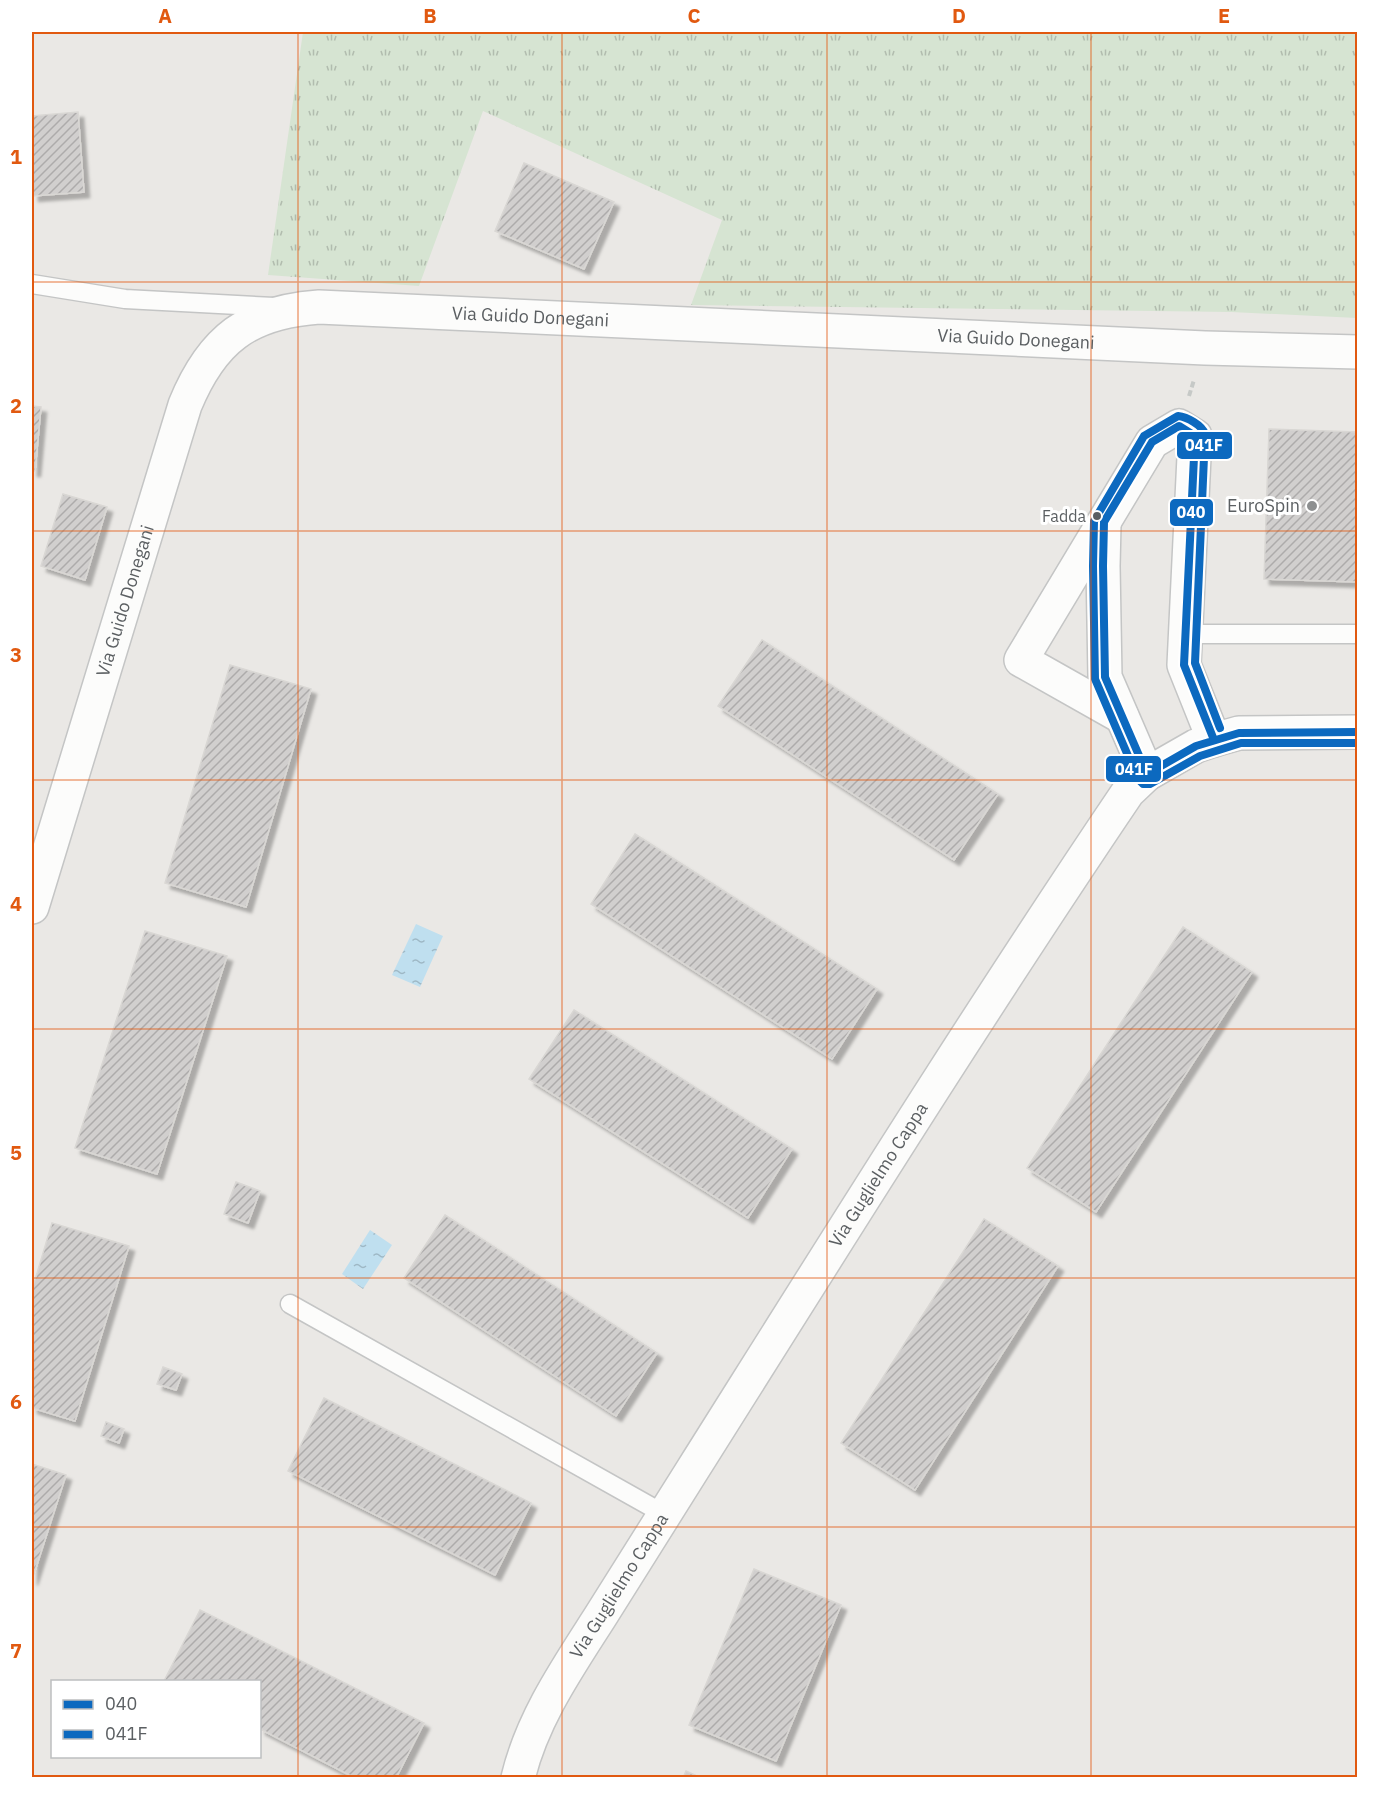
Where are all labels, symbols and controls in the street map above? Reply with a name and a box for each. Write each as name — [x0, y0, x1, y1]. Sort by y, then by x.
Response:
text: A — [158, 2, 172, 29]
text: B — [423, 2, 437, 29]
text: C — [687, 2, 701, 29]
text: D — [952, 2, 966, 29]
text: E — [1218, 2, 1230, 29]
text: 1 — [10, 143, 22, 170]
street label: Via Guido Donegani — [451, 301, 610, 331]
street label: Via Guido Donegani — [937, 324, 1095, 354]
text: 2 — [10, 392, 22, 419]
line badge: 041F — [1176, 431, 1233, 460]
text: 041F — [1185, 435, 1223, 455]
place label: EuroSpin — [1227, 494, 1300, 517]
line badge: 040 — [1169, 498, 1214, 527]
marker: EuroSpin — [1305, 499, 1319, 513]
text: 040 — [1177, 502, 1206, 522]
place label: Fadda — [1042, 506, 1086, 526]
marker: Fadda — [1091, 510, 1103, 522]
street label: Via Guido Donegani — [91, 522, 159, 679]
text: 3 — [10, 641, 22, 668]
line badge: 041F — [1105, 755, 1162, 783]
text: 041F — [1115, 759, 1153, 779]
text: 4 — [10, 890, 22, 917]
street label: Via Guglielmo Cappa — [824, 1098, 933, 1251]
text: 5 — [10, 1139, 22, 1166]
text: 6 — [10, 1388, 22, 1415]
street label: Via Guglielmo Cappa — [564, 1509, 673, 1663]
text: 7 — [10, 1637, 22, 1664]
legend — [51, 1680, 261, 1758]
text: 040 — [105, 1692, 137, 1715]
text: 041F — [105, 1722, 147, 1745]

